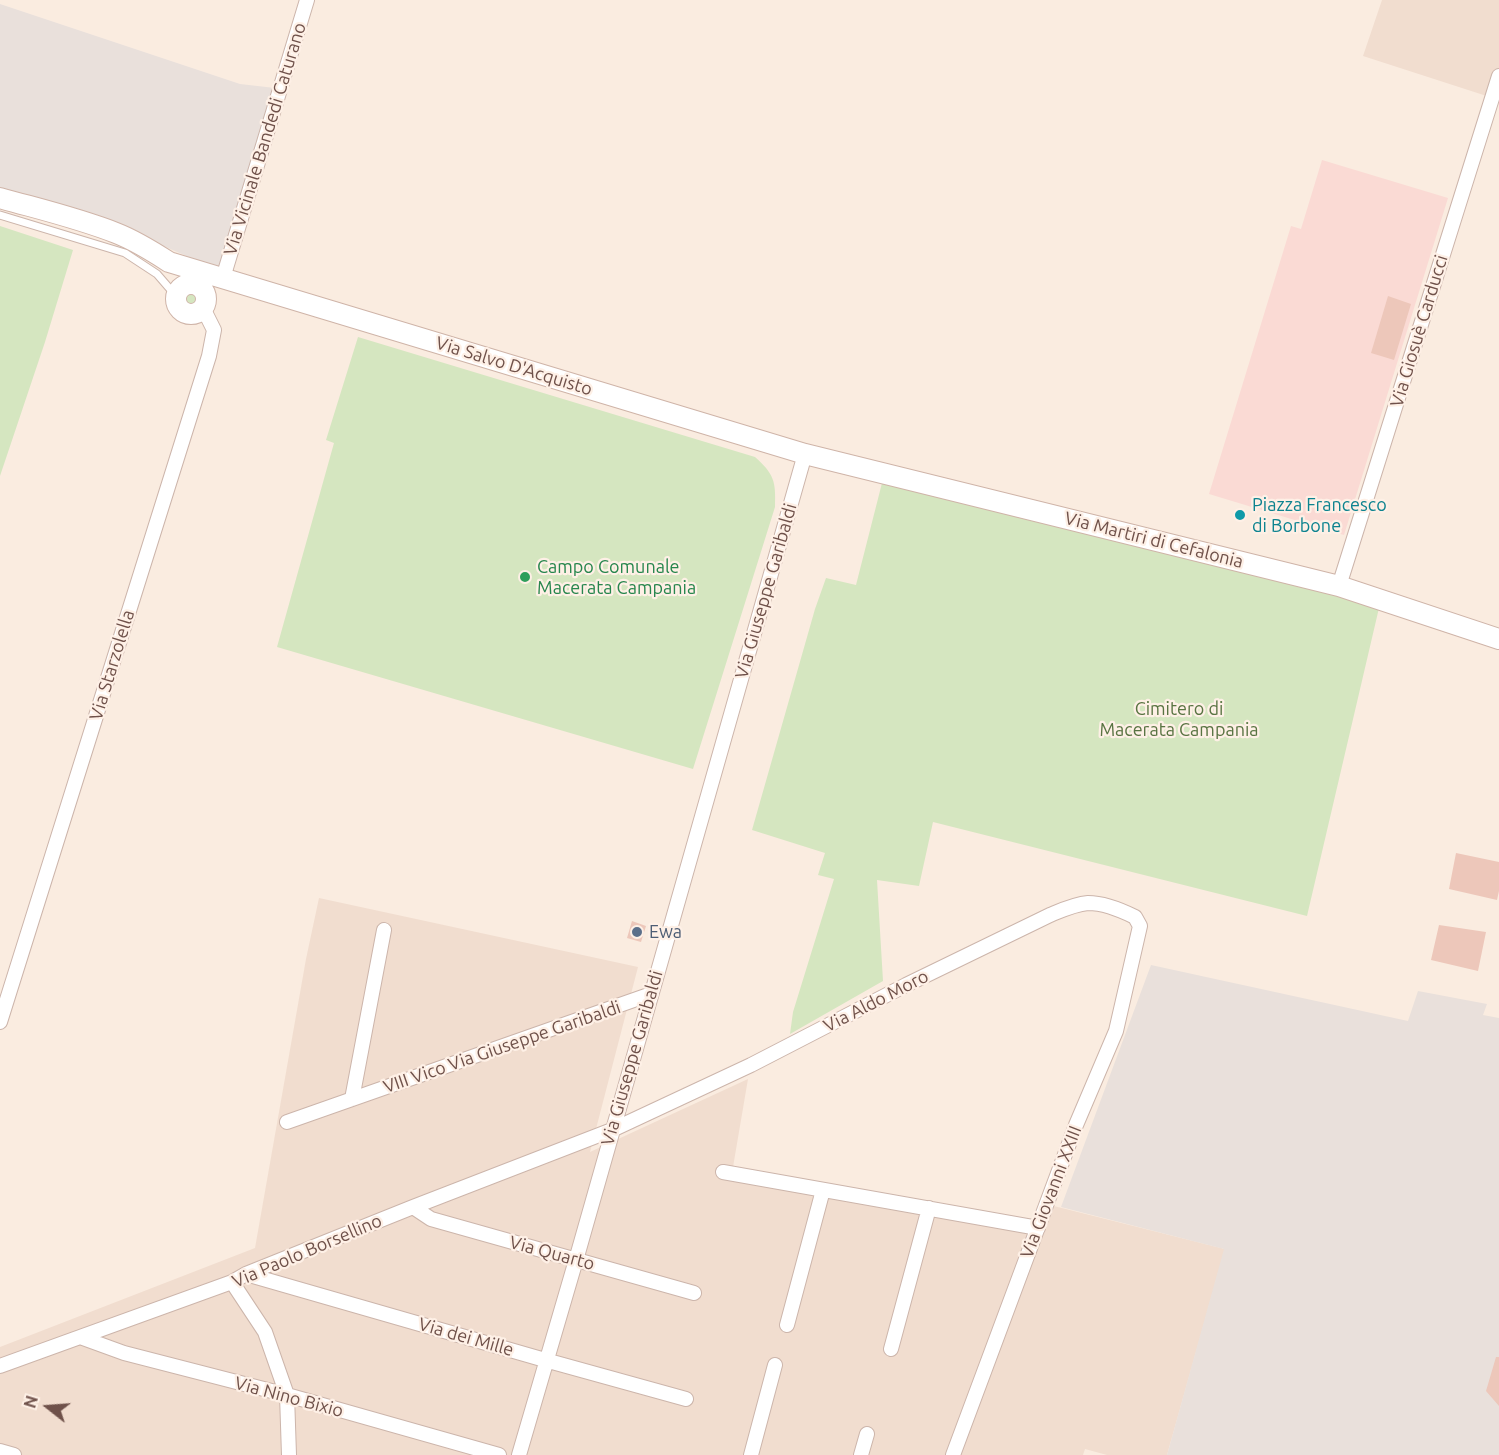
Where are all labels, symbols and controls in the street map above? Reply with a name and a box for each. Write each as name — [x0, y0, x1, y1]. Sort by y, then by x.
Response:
street label: Via Vicinale Bandedi Caturano — [219, 20, 311, 258]
street label: Via Giosuè Carducci — [1386, 252, 1452, 410]
street label: Via Salvo D'Acquisto — [433, 332, 595, 400]
place label: Piazza Francesco di Borbone — [1252, 494, 1387, 536]
street label: Via Giuseppe Garibaldi — [731, 501, 801, 681]
street label: Via Martiri di Cefalonia — [1062, 507, 1246, 573]
marker: Piazza Francesco di Borbone — [1233, 508, 1247, 522]
place label: Campo Comunale Macerata Campania — [537, 556, 696, 598]
marker: Campo Comunale Macerata Campania — [518, 570, 532, 584]
street label: Via Starzolella — [85, 607, 139, 723]
park label: Cimitero di Macerata Campania — [1099, 698, 1259, 740]
place label: Ewa — [649, 921, 682, 943]
marker: Ewa — [630, 925, 644, 939]
street label: Via Aldo Moro — [820, 965, 932, 1037]
street label: Via Giuseppe Garibaldi — [597, 968, 667, 1148]
street label: VIII Vico Via Giuseppe Garibaldi — [380, 996, 624, 1098]
street label: Via Giovanni XXIII — [1016, 1123, 1086, 1261]
street label: Via Paolo Borsellino — [229, 1210, 385, 1292]
street label: Via Quarto — [507, 1231, 597, 1275]
street label: Via dei Mille — [416, 1313, 516, 1361]
street label: Via Nino Bixio — [232, 1372, 346, 1422]
north arrow — [18, 1377, 78, 1437]
text: N — [20, 1393, 41, 1410]

